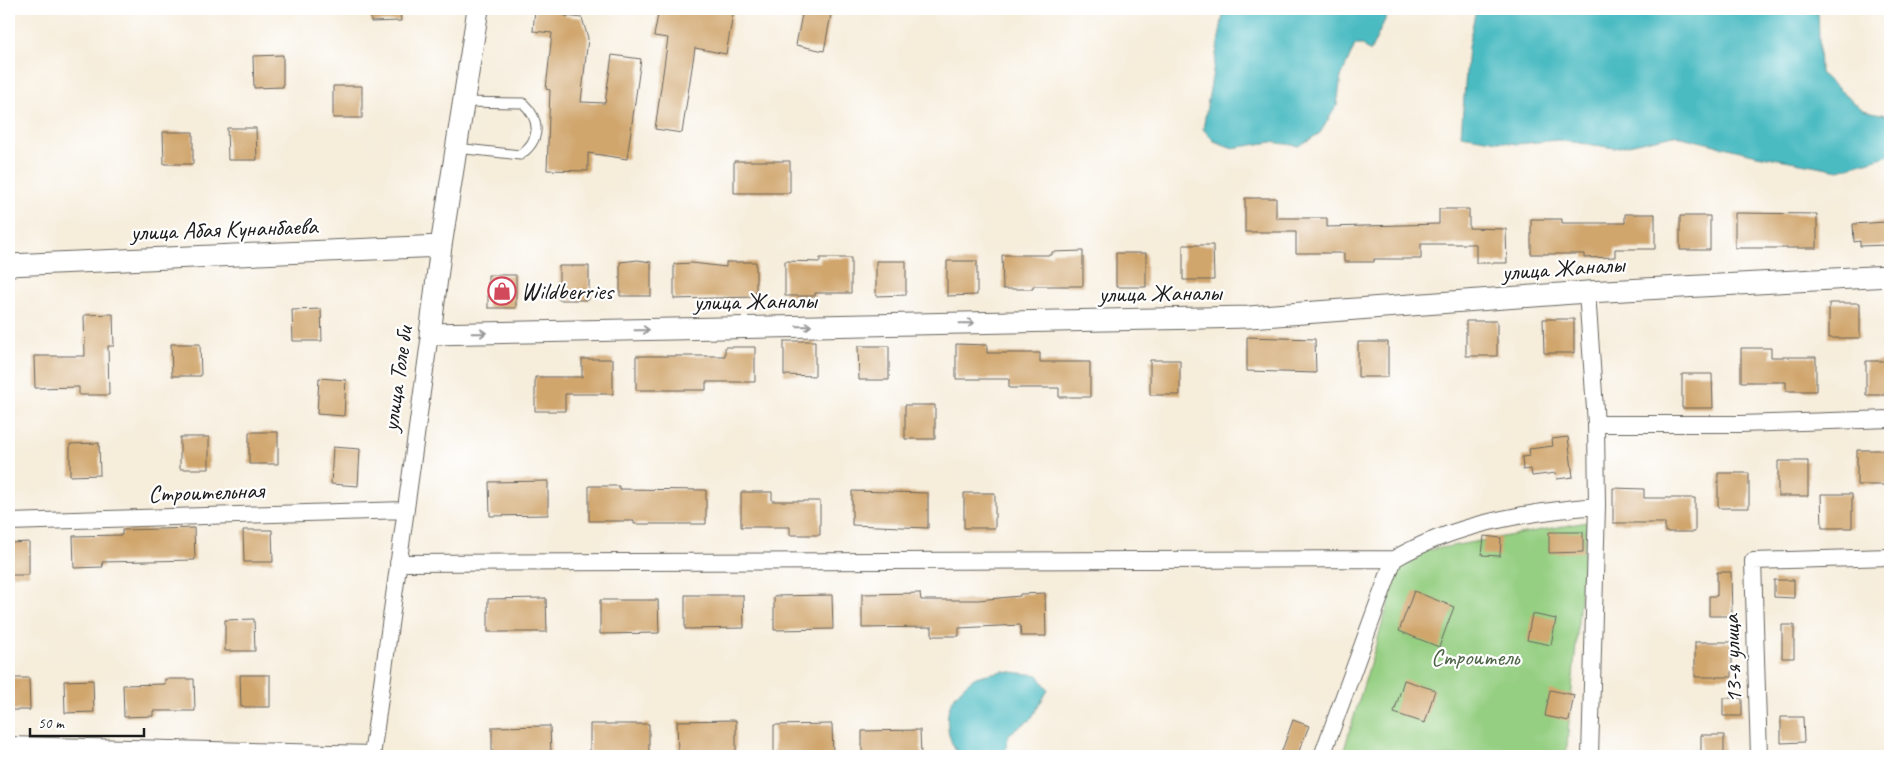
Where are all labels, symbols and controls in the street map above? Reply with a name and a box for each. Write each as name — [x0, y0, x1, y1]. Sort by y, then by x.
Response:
street label: улица Абая Кунанбаева — [128, 211, 319, 247]
street label: улица Жаналы — [1499, 249, 1628, 287]
shop icon: Wildberries — [487, 276, 517, 306]
place label: Wildberries — [521, 276, 615, 306]
street label: улица Жаналы — [1096, 277, 1224, 309]
street label: улица Жаналы — [691, 285, 819, 317]
one-way arrow — [958, 318, 974, 328]
street label: улица Толе би — [375, 322, 420, 435]
one-way arrow — [796, 322, 812, 331]
one-way arrow — [633, 325, 649, 335]
one-way arrow — [470, 328, 487, 338]
street label: Строительная — [148, 475, 266, 509]
street label: 13-я улица — [1715, 613, 1749, 704]
park label: Строитель — [1431, 642, 1521, 672]
scale bar — [30, 705, 144, 737]
text: 50 m — [38, 714, 65, 733]

